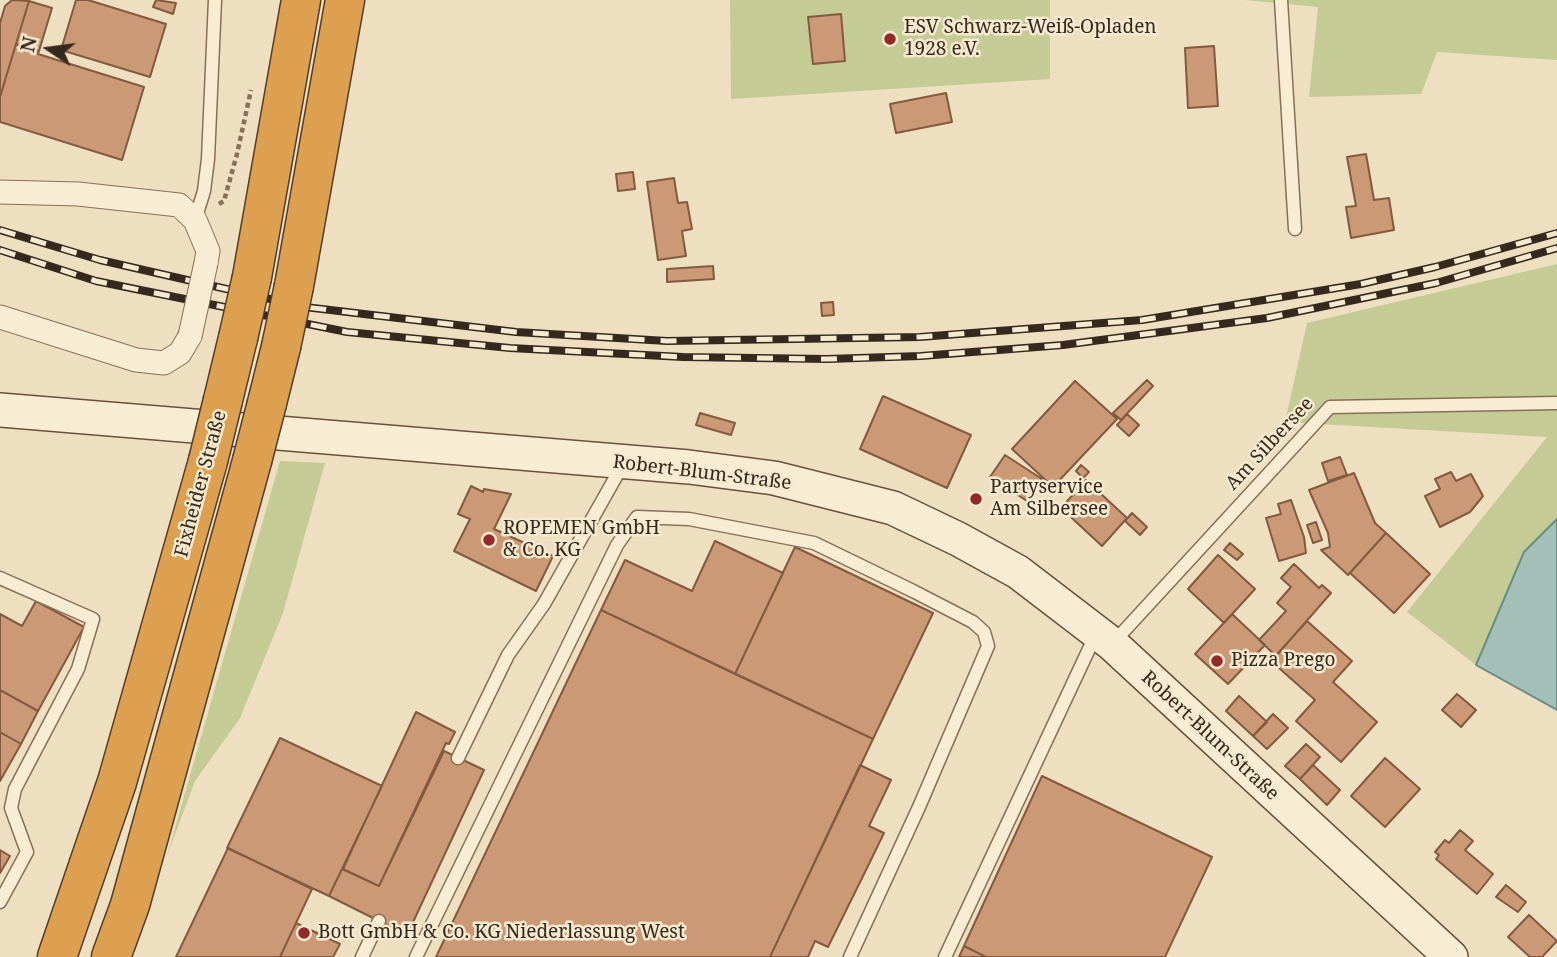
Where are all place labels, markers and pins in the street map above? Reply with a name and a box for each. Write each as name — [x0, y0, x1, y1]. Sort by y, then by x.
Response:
place label: ESV Schwarz-Weiß-Opladen 1928 e.V. — [904, 17, 1157, 61]
marker: ESV Schwarz-Weiß-Opladen 1928 e.V. — [882, 31, 898, 47]
place label: Partyservice Am Silbersee — [990, 477, 1108, 521]
marker: Partyservice Am Silbersee — [968, 491, 984, 507]
place label: ROPEMEN GmbH & Co. KG — [503, 518, 660, 562]
marker: ROPEMEN GmbH & Co. KG — [481, 532, 497, 548]
place label: Pizza Prego — [1231, 650, 1335, 672]
marker: Pizza Prego — [1209, 653, 1225, 669]
place label: Bott GmbH & Co. KG Niederlassung West — [318, 922, 685, 944]
marker: Bott GmbH & Co. KG Niederlassung West — [296, 925, 312, 941]

